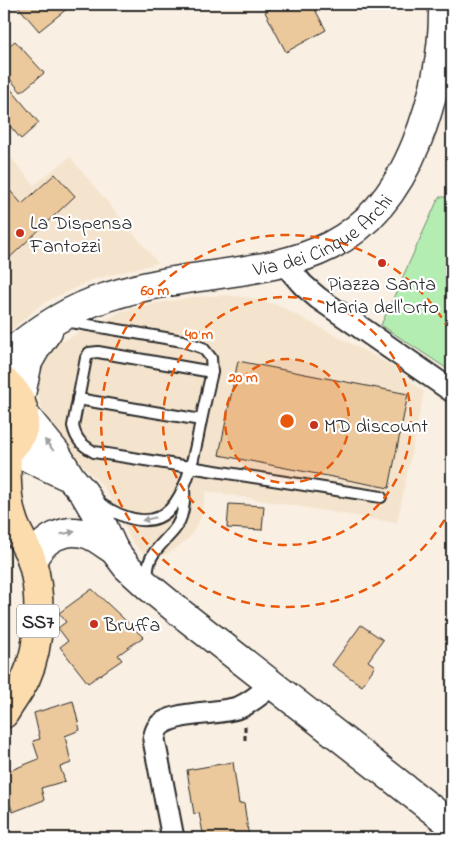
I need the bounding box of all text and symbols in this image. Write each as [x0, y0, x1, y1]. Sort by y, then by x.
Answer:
street label: Via dei Cinque Archi [250, 189, 401, 286]
place label: La Dispensa Fantozzi [29, 210, 132, 262]
marker: La Dispensa Fantozzi [14, 227, 26, 239]
marker: Piazza Santa Maria dell'Orto [376, 257, 388, 269]
place label: Piazza Santa Maria dell'Orto [325, 271, 439, 323]
text: 60 m [140, 280, 170, 302]
text: 40 m [184, 324, 213, 346]
text: 20 m [227, 367, 258, 389]
centre of rings [278, 412, 296, 430]
place label: MD discount [324, 413, 428, 442]
marker: MD discount [308, 419, 320, 431]
one-way arrow [44, 439, 55, 452]
one-way arrow [142, 515, 157, 523]
one-way arrow [60, 528, 76, 536]
road number: SS7 [17, 604, 59, 638]
place label: Bruffa [103, 612, 160, 641]
marker: Bruffa [88, 618, 100, 630]

